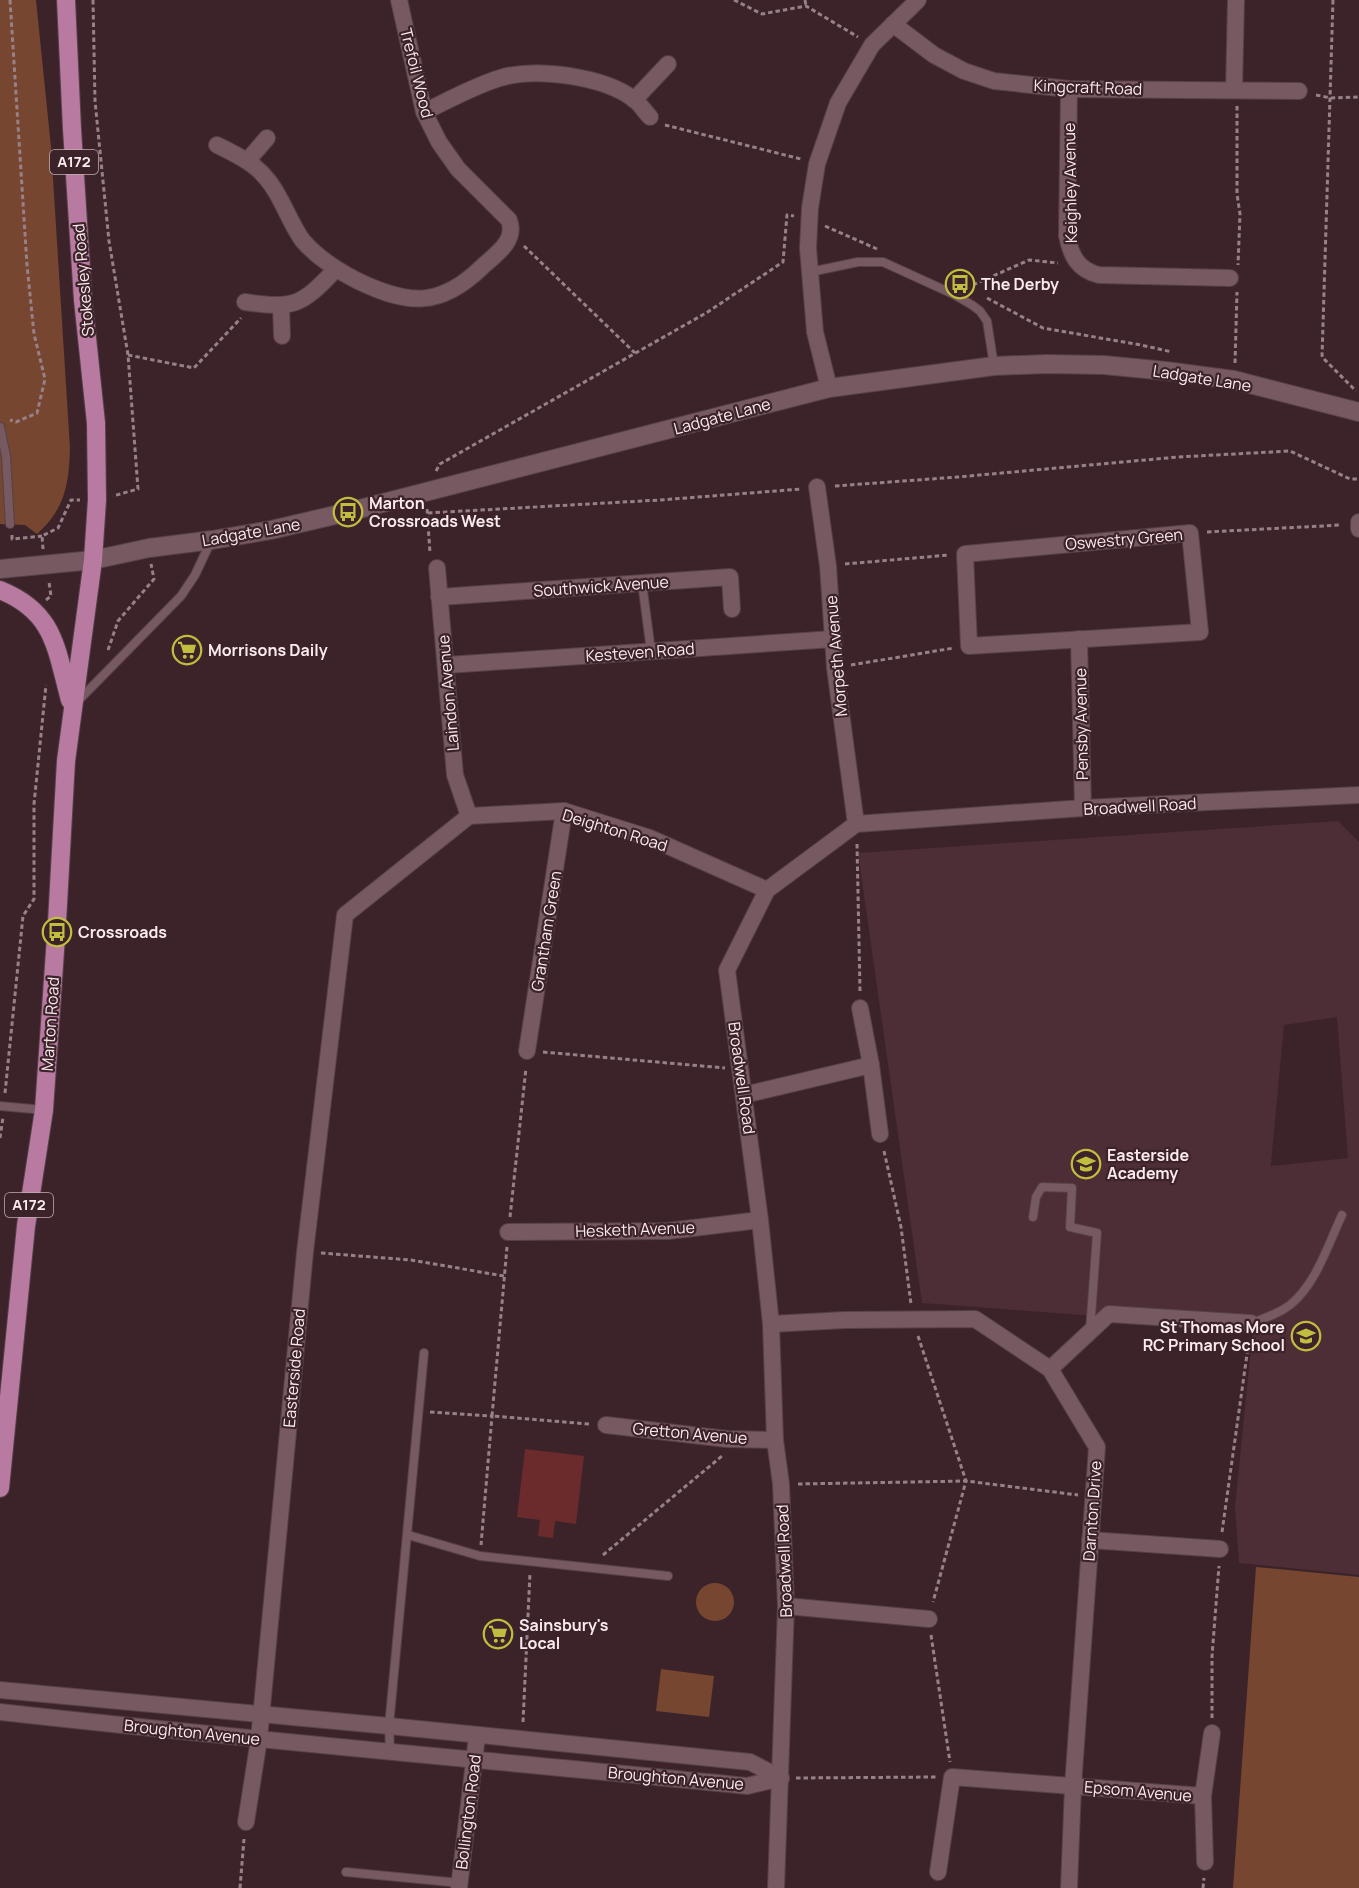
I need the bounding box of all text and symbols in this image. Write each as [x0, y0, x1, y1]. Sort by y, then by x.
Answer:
street label: Trefoil Wood [395, 26, 439, 120]
street label: Kingcraft Road [1033, 74, 1143, 100]
street label: Keighley Avenue [1058, 123, 1082, 243]
road number: A172 [50, 150, 98, 174]
street label: Stokesley Road [67, 223, 99, 337]
bus stop icon: The Derby [944, 268, 976, 300]
place label: The Derby [981, 273, 1059, 295]
street label: Ladgate Lane [1151, 359, 1253, 397]
street label: Ladgate Lane [671, 393, 773, 439]
place label: Marton Crossroads West [369, 492, 501, 532]
bus stop icon: Marton Crossroads West [332, 496, 364, 528]
street label: Ladgate Lane [200, 513, 302, 551]
street label: Oswestry Green [1064, 523, 1184, 555]
street label: Southwick Avenue [533, 570, 669, 602]
street label: Morpeth Avenue [820, 595, 852, 717]
supermarket icon: Morrisons Daily [171, 634, 203, 666]
street label: Laindon Avenue [432, 634, 464, 752]
street label: Kesteven Road [585, 637, 695, 667]
place label: Morrisons Daily [208, 639, 328, 661]
street label: Pensby Avenue [1069, 668, 1093, 780]
street label: Broadwell Road [1083, 792, 1197, 820]
street label: Deighton Road [560, 804, 670, 856]
street label: Grantham Green [526, 869, 566, 993]
bus stop icon: Crossroads [41, 916, 73, 948]
place label: Crossroads [78, 921, 167, 943]
street label: Marton Road [36, 976, 64, 1072]
street label: Broadwell Road [723, 1020, 761, 1136]
place label: Easterside Academy [1107, 1144, 1189, 1184]
school or university icon: Easterside Academy [1070, 1148, 1102, 1180]
road number: A172 [5, 1193, 53, 1217]
street label: Hesketh Avenue [575, 1216, 695, 1242]
street label: Easterside Road [278, 1308, 310, 1428]
place label: St Thomas More RC Primary School [1143, 1316, 1285, 1356]
school or university icon: St Thomas More RC Primary School [1290, 1320, 1322, 1352]
street label: Gretton Avenue [632, 1417, 748, 1449]
street label: Darnton Drive [1078, 1460, 1106, 1562]
street label: Broadwell Road [771, 1504, 797, 1618]
place label: Sainsbury's Local [519, 1614, 609, 1654]
supermarket icon: Sainsbury's Local [482, 1618, 514, 1650]
street label: Broughton Avenue [123, 1714, 261, 1750]
street label: Bollington Road [450, 1753, 486, 1871]
street label: Broughton Avenue [607, 1761, 745, 1795]
street label: Epsom Avenue [1083, 1775, 1193, 1807]

